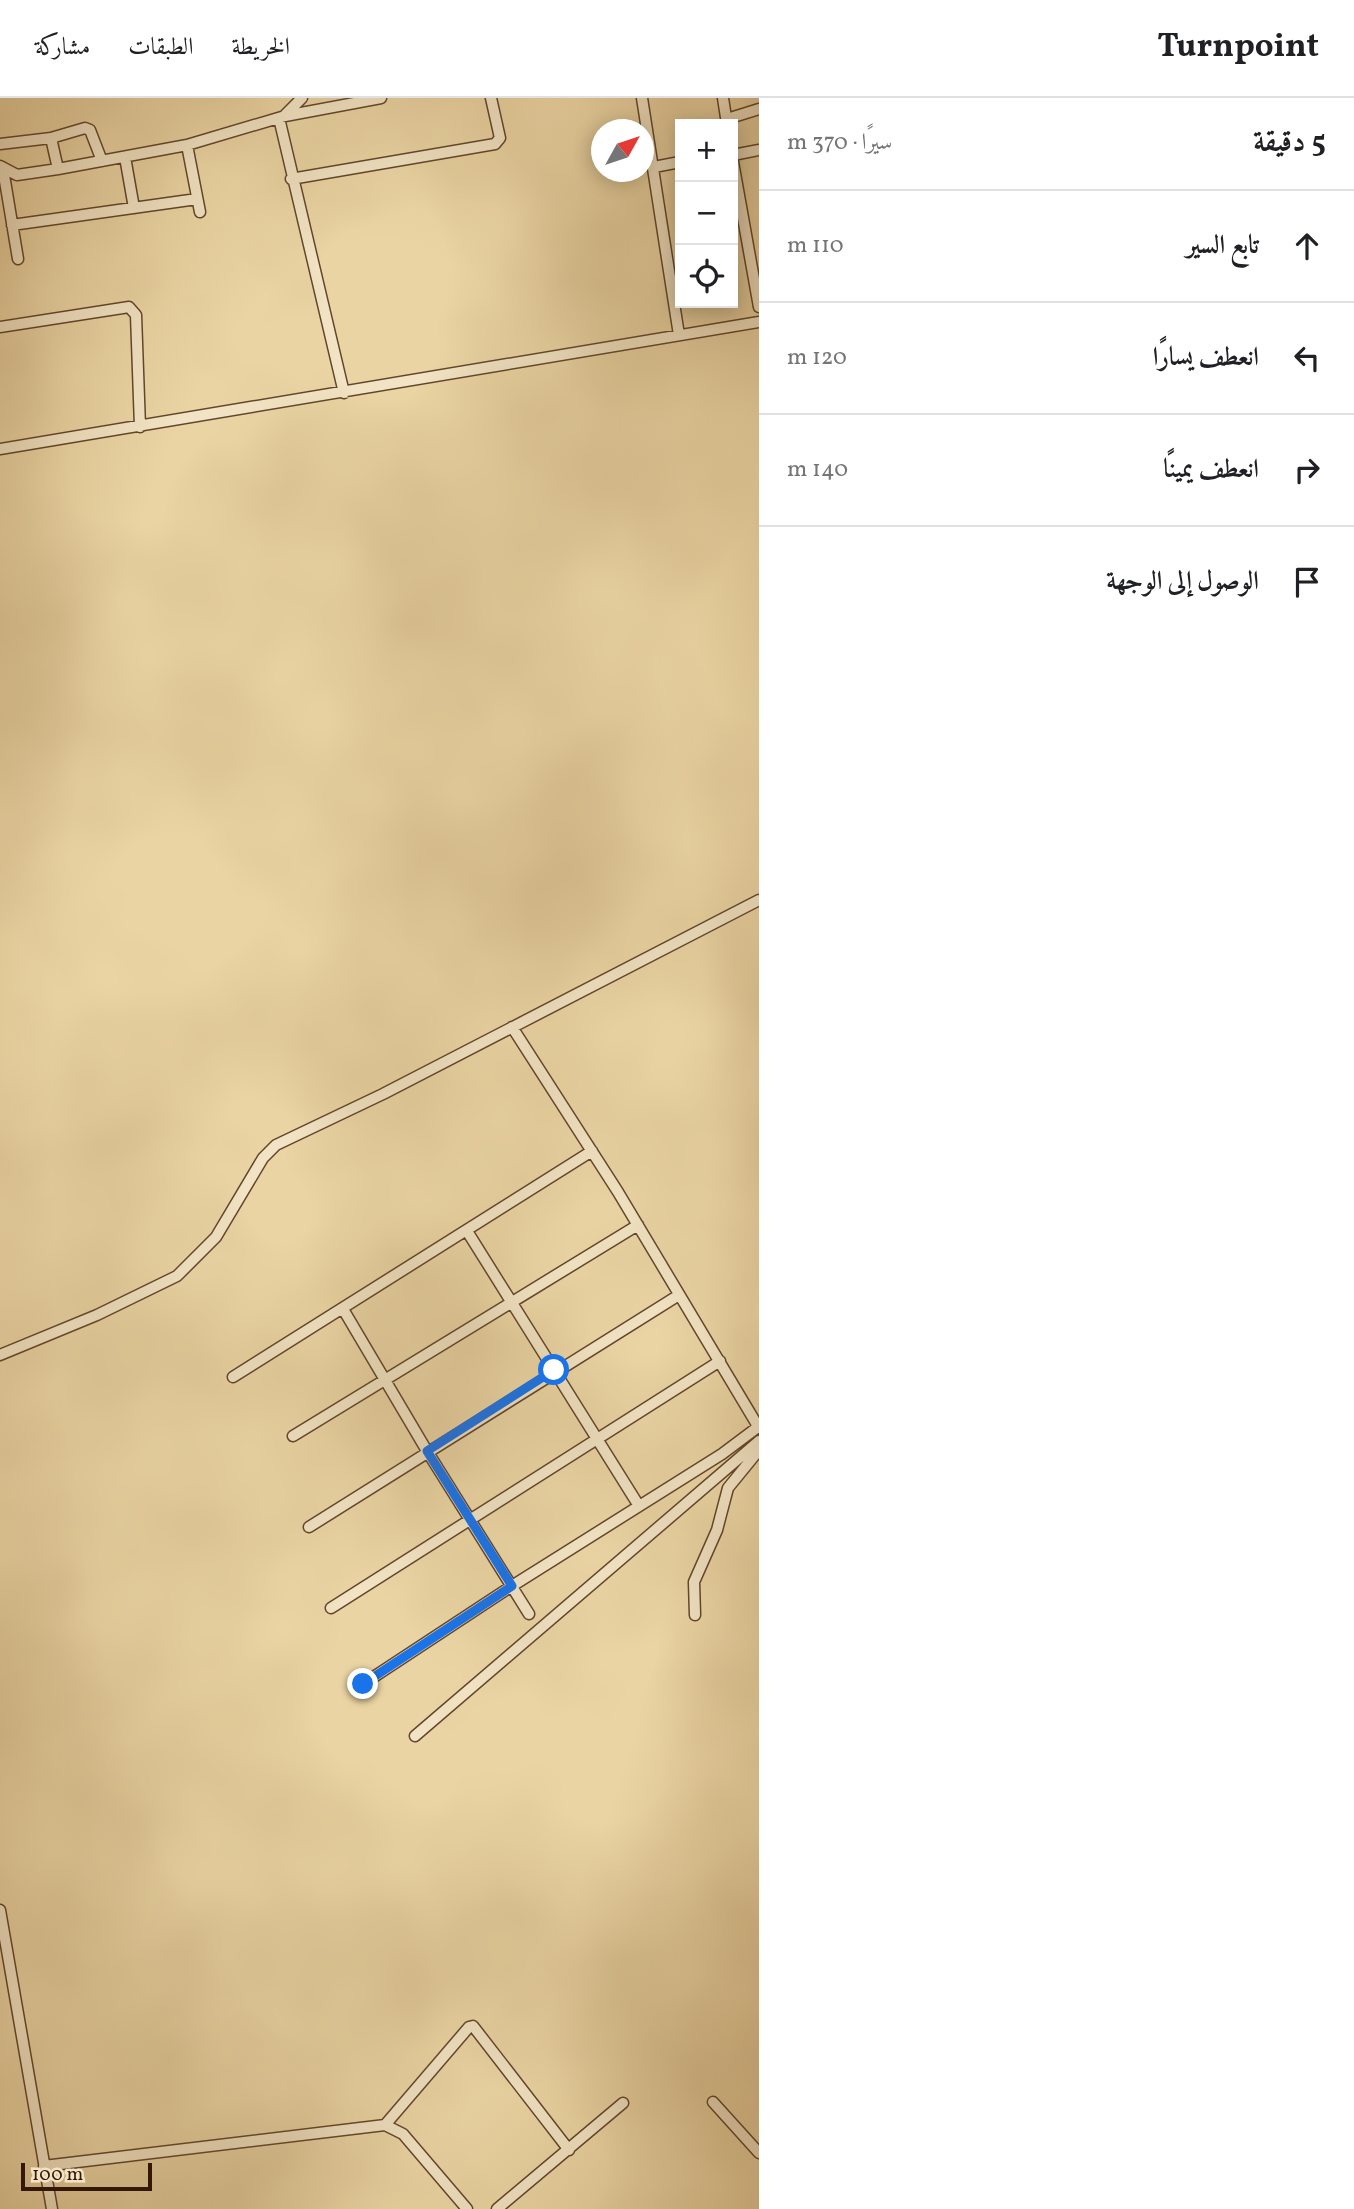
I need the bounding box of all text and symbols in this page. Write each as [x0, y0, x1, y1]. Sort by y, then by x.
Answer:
text: Turnpoint [1157, 25, 1319, 71]
text: مشاركة [35, 31, 90, 65]
text: الطبقات [128, 31, 194, 65]
text: الخريطة [232, 31, 290, 65]
north arrow [591, 119, 654, 182]
map controls [675, 119, 738, 308]
button: + [675, 119, 738, 182]
text: 5 دقيقة [1253, 122, 1326, 164]
text: سيرًا · 370 m [787, 127, 892, 159]
button: − [675, 182, 738, 245]
icon: ahead [1288, 227, 1326, 265]
text: تابع السير [1186, 228, 1259, 264]
text: 110 m [787, 230, 844, 262]
button: locate [675, 245, 738, 308]
icon: left [1288, 339, 1326, 377]
text: انعطف يسارًا [1153, 340, 1259, 376]
text: 120 m [787, 342, 847, 374]
icon: right [1288, 451, 1326, 489]
text: انعطف يمينًا [1163, 452, 1259, 488]
text: 140 m [787, 454, 848, 486]
icon: arrive [1288, 563, 1326, 601]
text: الوصول إلى الوجهة [1106, 564, 1259, 600]
route start [538, 1354, 569, 1385]
route end [347, 1668, 378, 1699]
scale bar [21, 2160, 152, 2192]
text: 100 m [32, 2162, 83, 2188]

